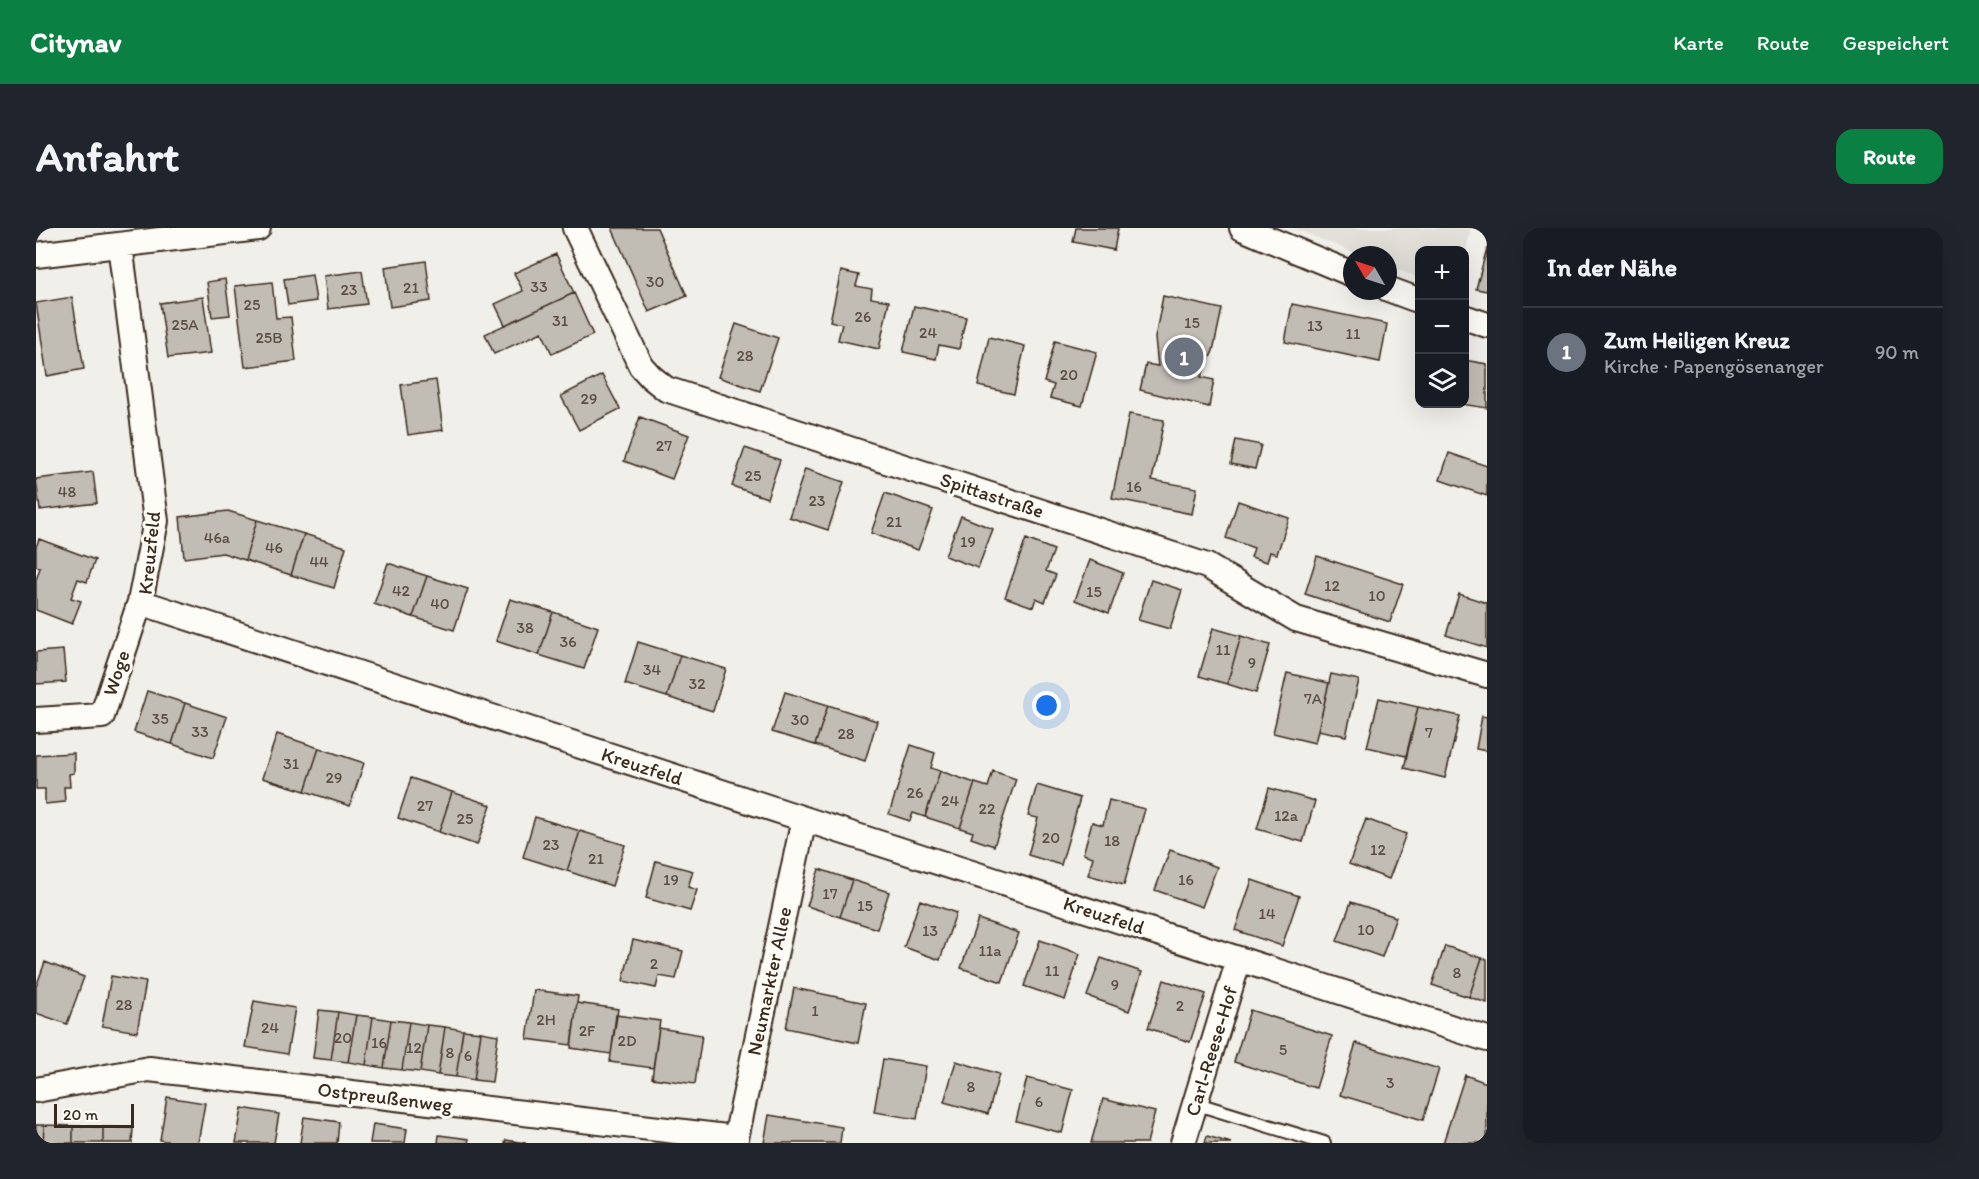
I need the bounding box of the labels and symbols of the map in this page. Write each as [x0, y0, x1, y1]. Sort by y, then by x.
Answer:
north arrow [1343, 246, 1397, 300]
house number: 30 [646, 272, 664, 291]
house number: 33 [530, 277, 548, 296]
house number: 21 [403, 278, 419, 297]
house number: 23 [340, 280, 358, 299]
house number: 25 [244, 295, 260, 314]
house number: 26 [855, 307, 871, 326]
house number: 31 [552, 311, 569, 330]
house number: 15 [1184, 313, 1200, 332]
house number: 25A [171, 315, 199, 334]
house number: 13 [1307, 316, 1323, 335]
house number: 24 [919, 323, 937, 342]
house number: 11 [1346, 324, 1361, 343]
house number: 25B [255, 328, 283, 347]
pin: 1 [1164, 334, 1204, 380]
house number: 28 [736, 346, 754, 365]
house number: 20 [1060, 365, 1078, 384]
house number: 29 [581, 389, 597, 408]
house number: 27 [656, 436, 672, 455]
house number: 25 [745, 466, 761, 485]
street label: Spittastraße [937, 467, 1047, 523]
house number: 16 [1126, 477, 1142, 496]
house number: 48 [58, 482, 76, 501]
house number: 23 [808, 491, 826, 510]
street label: Kreuzfeld [133, 510, 165, 596]
house number: 21 [886, 512, 902, 531]
house number: 46a [204, 528, 231, 547]
house number: 19 [960, 532, 976, 551]
house number: 46 [265, 538, 283, 557]
house number: 44 [309, 552, 329, 571]
house number: 12 [1324, 576, 1341, 595]
house number: 42 [392, 581, 411, 600]
house number: 15 [1086, 582, 1102, 601]
house number: 10 [1368, 586, 1386, 605]
house number: 40 [430, 594, 450, 613]
house number: 38 [516, 618, 534, 637]
house number: 36 [559, 632, 577, 651]
house number: 11 [1216, 640, 1231, 659]
street label: Woge [97, 647, 135, 699]
house number: 9 [1248, 653, 1256, 672]
house number: 34 [643, 660, 662, 679]
house number: 32 [688, 674, 706, 693]
house number: 7A [1304, 689, 1322, 708]
your location [1032, 691, 1061, 720]
house number: 35 [151, 709, 169, 728]
house number: 30 [791, 710, 809, 729]
house number: 33 [191, 722, 209, 741]
house number: 7 [1425, 723, 1433, 742]
house number: 28 [837, 724, 855, 743]
street label: Kreuzfeld [599, 742, 686, 790]
house number: 31 [283, 754, 300, 773]
house number: 29 [326, 768, 342, 787]
house number: 26 [907, 783, 923, 802]
house number: 24 [941, 791, 959, 810]
house number: 27 [417, 796, 433, 815]
house number: 22 [979, 799, 996, 818]
house number: 12a [1274, 806, 1299, 825]
house number: 25 [457, 809, 473, 828]
house number: 20 [1042, 828, 1060, 847]
house number: 18 [1104, 831, 1120, 850]
house number: 23 [542, 835, 560, 854]
house number: 12 [1370, 840, 1387, 859]
house number: 21 [588, 849, 604, 868]
house number: 19 [663, 870, 679, 889]
house number: 16 [1178, 870, 1194, 889]
house number: 17 [822, 884, 838, 903]
street label: Kreuzfeld [1061, 891, 1148, 939]
house number: 15 [857, 896, 873, 915]
street label: Neumarkter Allee [742, 904, 796, 1058]
house number: 14 [1258, 904, 1276, 923]
house number: 10 [1357, 920, 1375, 939]
house number: 13 [922, 921, 938, 940]
house number: 11a [978, 941, 1002, 960]
house number: 2 [650, 954, 659, 973]
house number: 11 [1045, 961, 1060, 980]
house number: 8 [1453, 963, 1462, 982]
house number: 9 [1111, 975, 1119, 994]
street label: Carl-Reese-Hof [1180, 983, 1242, 1119]
house number: 28 [115, 995, 133, 1014]
house number: 2 [1176, 996, 1185, 1015]
house number: 1 [811, 1001, 819, 1020]
house number: 2H [536, 1010, 556, 1029]
house number: 24 [261, 1018, 279, 1037]
house number: 2F [579, 1021, 596, 1040]
house number: 20 [334, 1028, 352, 1047]
house number: 2D [617, 1031, 637, 1050]
house number: 16 [371, 1033, 387, 1052]
house number: 12 [406, 1038, 423, 1057]
house number: 5 [1279, 1040, 1287, 1059]
house number: 8 [446, 1043, 455, 1062]
house number: 6 [464, 1046, 472, 1065]
house number: 3 [1386, 1073, 1395, 1092]
street label: Ostpreußenweg [316, 1077, 455, 1117]
house number: 8 [967, 1077, 976, 1096]
house number: 6 [1035, 1092, 1043, 1111]
scale bar [54, 1101, 134, 1128]

